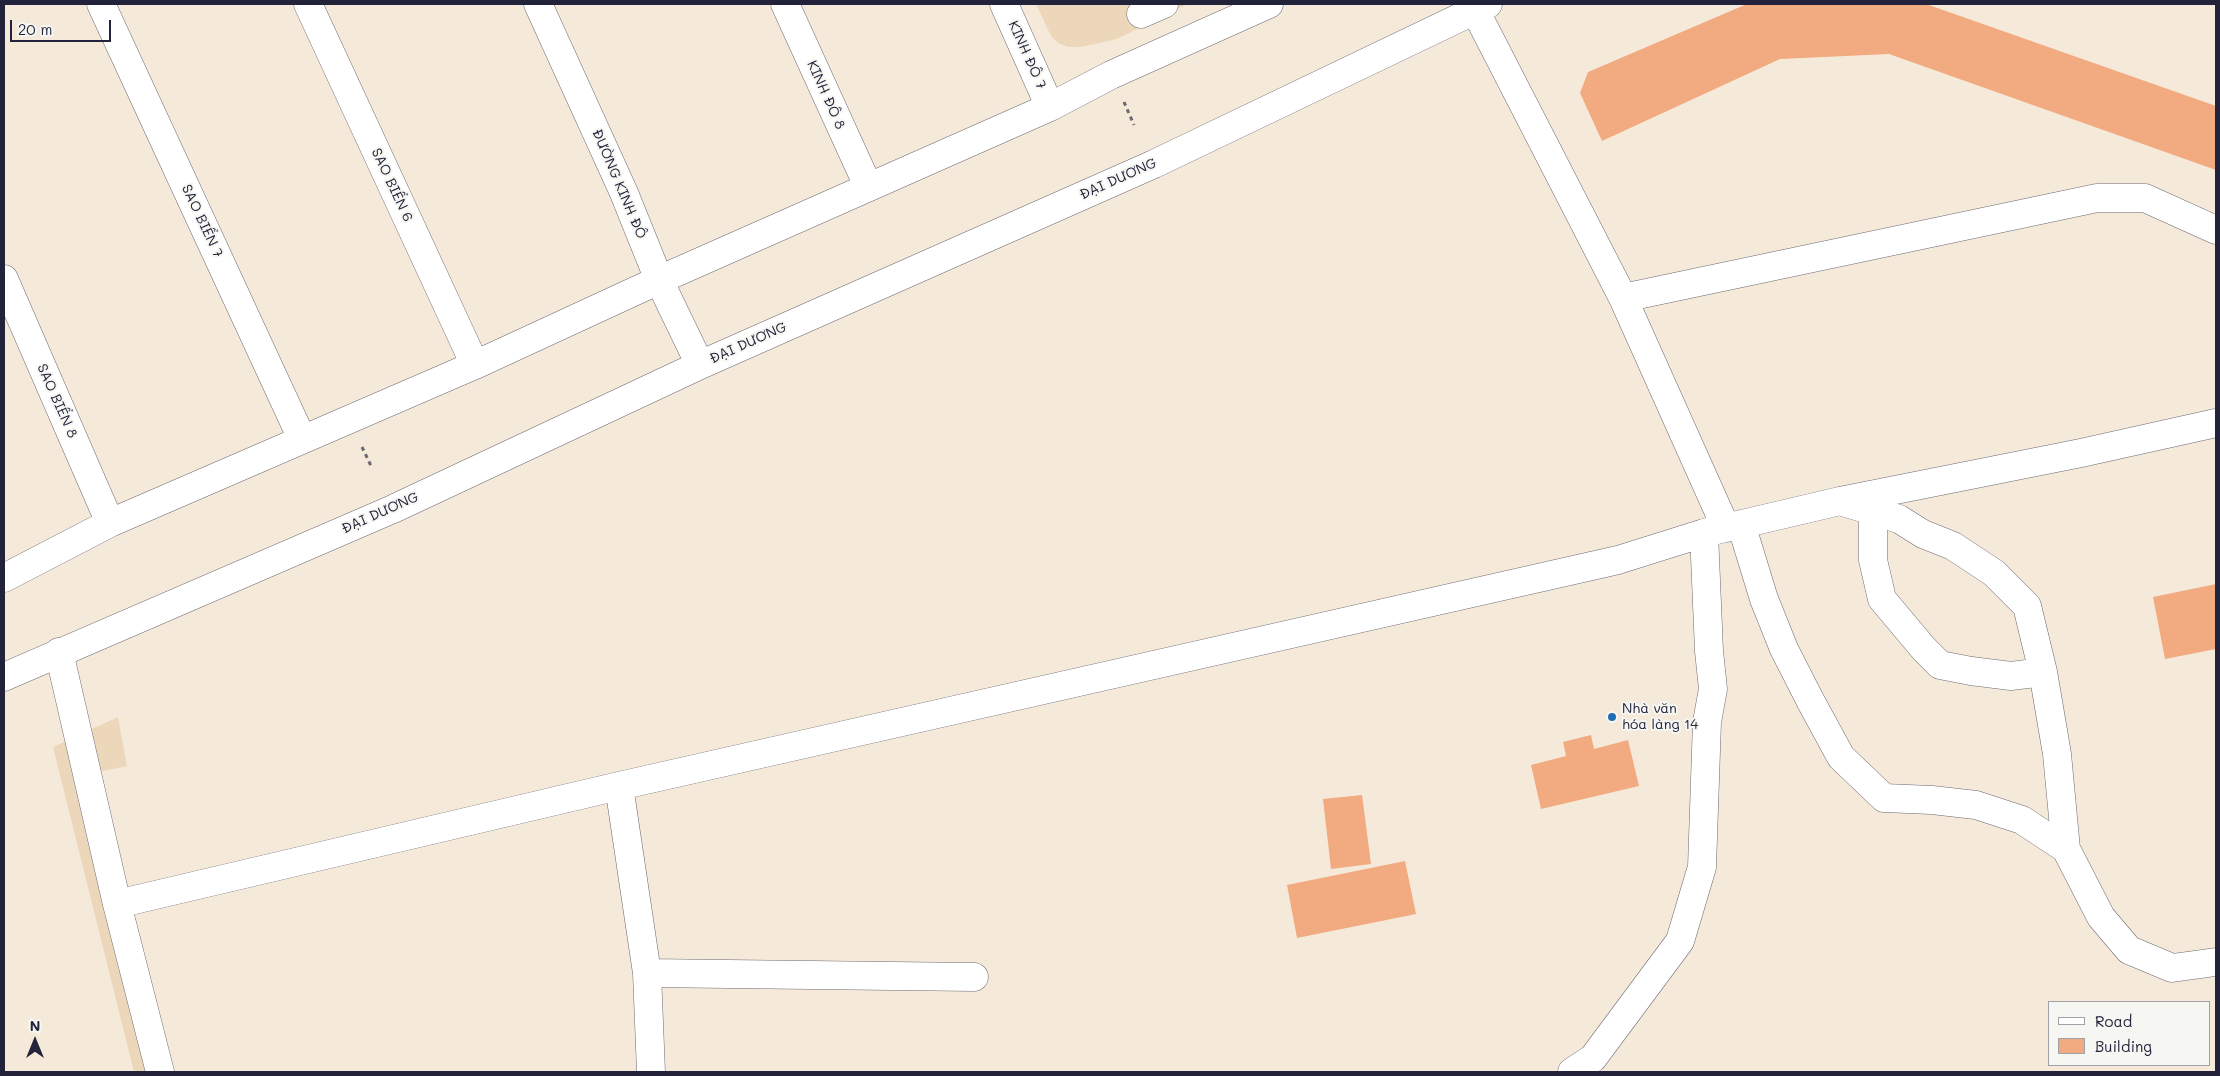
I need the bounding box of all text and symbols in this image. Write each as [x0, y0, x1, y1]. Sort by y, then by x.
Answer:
scale bar [12, 10, 114, 42]
street label: KINH ĐÔ 7 [1005, 18, 1049, 92]
text: 20 m [18, 19, 52, 39]
street label: KINH ĐÔ 8 [803, 58, 849, 132]
street label: ĐƯỜNG KINH ĐÔ [588, 127, 650, 241]
street label: SAO BIỂN 6 [368, 146, 416, 224]
street label: ĐẠI DƯƠNG [1077, 155, 1159, 203]
street label: SAO BIỂN 7 [178, 182, 226, 260]
street label: ĐẠI DƯƠNG [707, 319, 789, 367]
street label: SAO BIỂN 8 [33, 361, 81, 441]
street label: ĐẠI DƯƠNG [339, 489, 421, 537]
place label: Nhà văn hóa làng 14 [1622, 701, 1698, 734]
marker: Nhà văn hóa làng 14 [1606, 711, 1618, 723]
legend [2048, 1001, 2210, 1066]
text: Road [2095, 1011, 2132, 1031]
north arrow [10, 1016, 60, 1066]
text: N [30, 1016, 40, 1035]
text: Building [2095, 1036, 2152, 1056]

